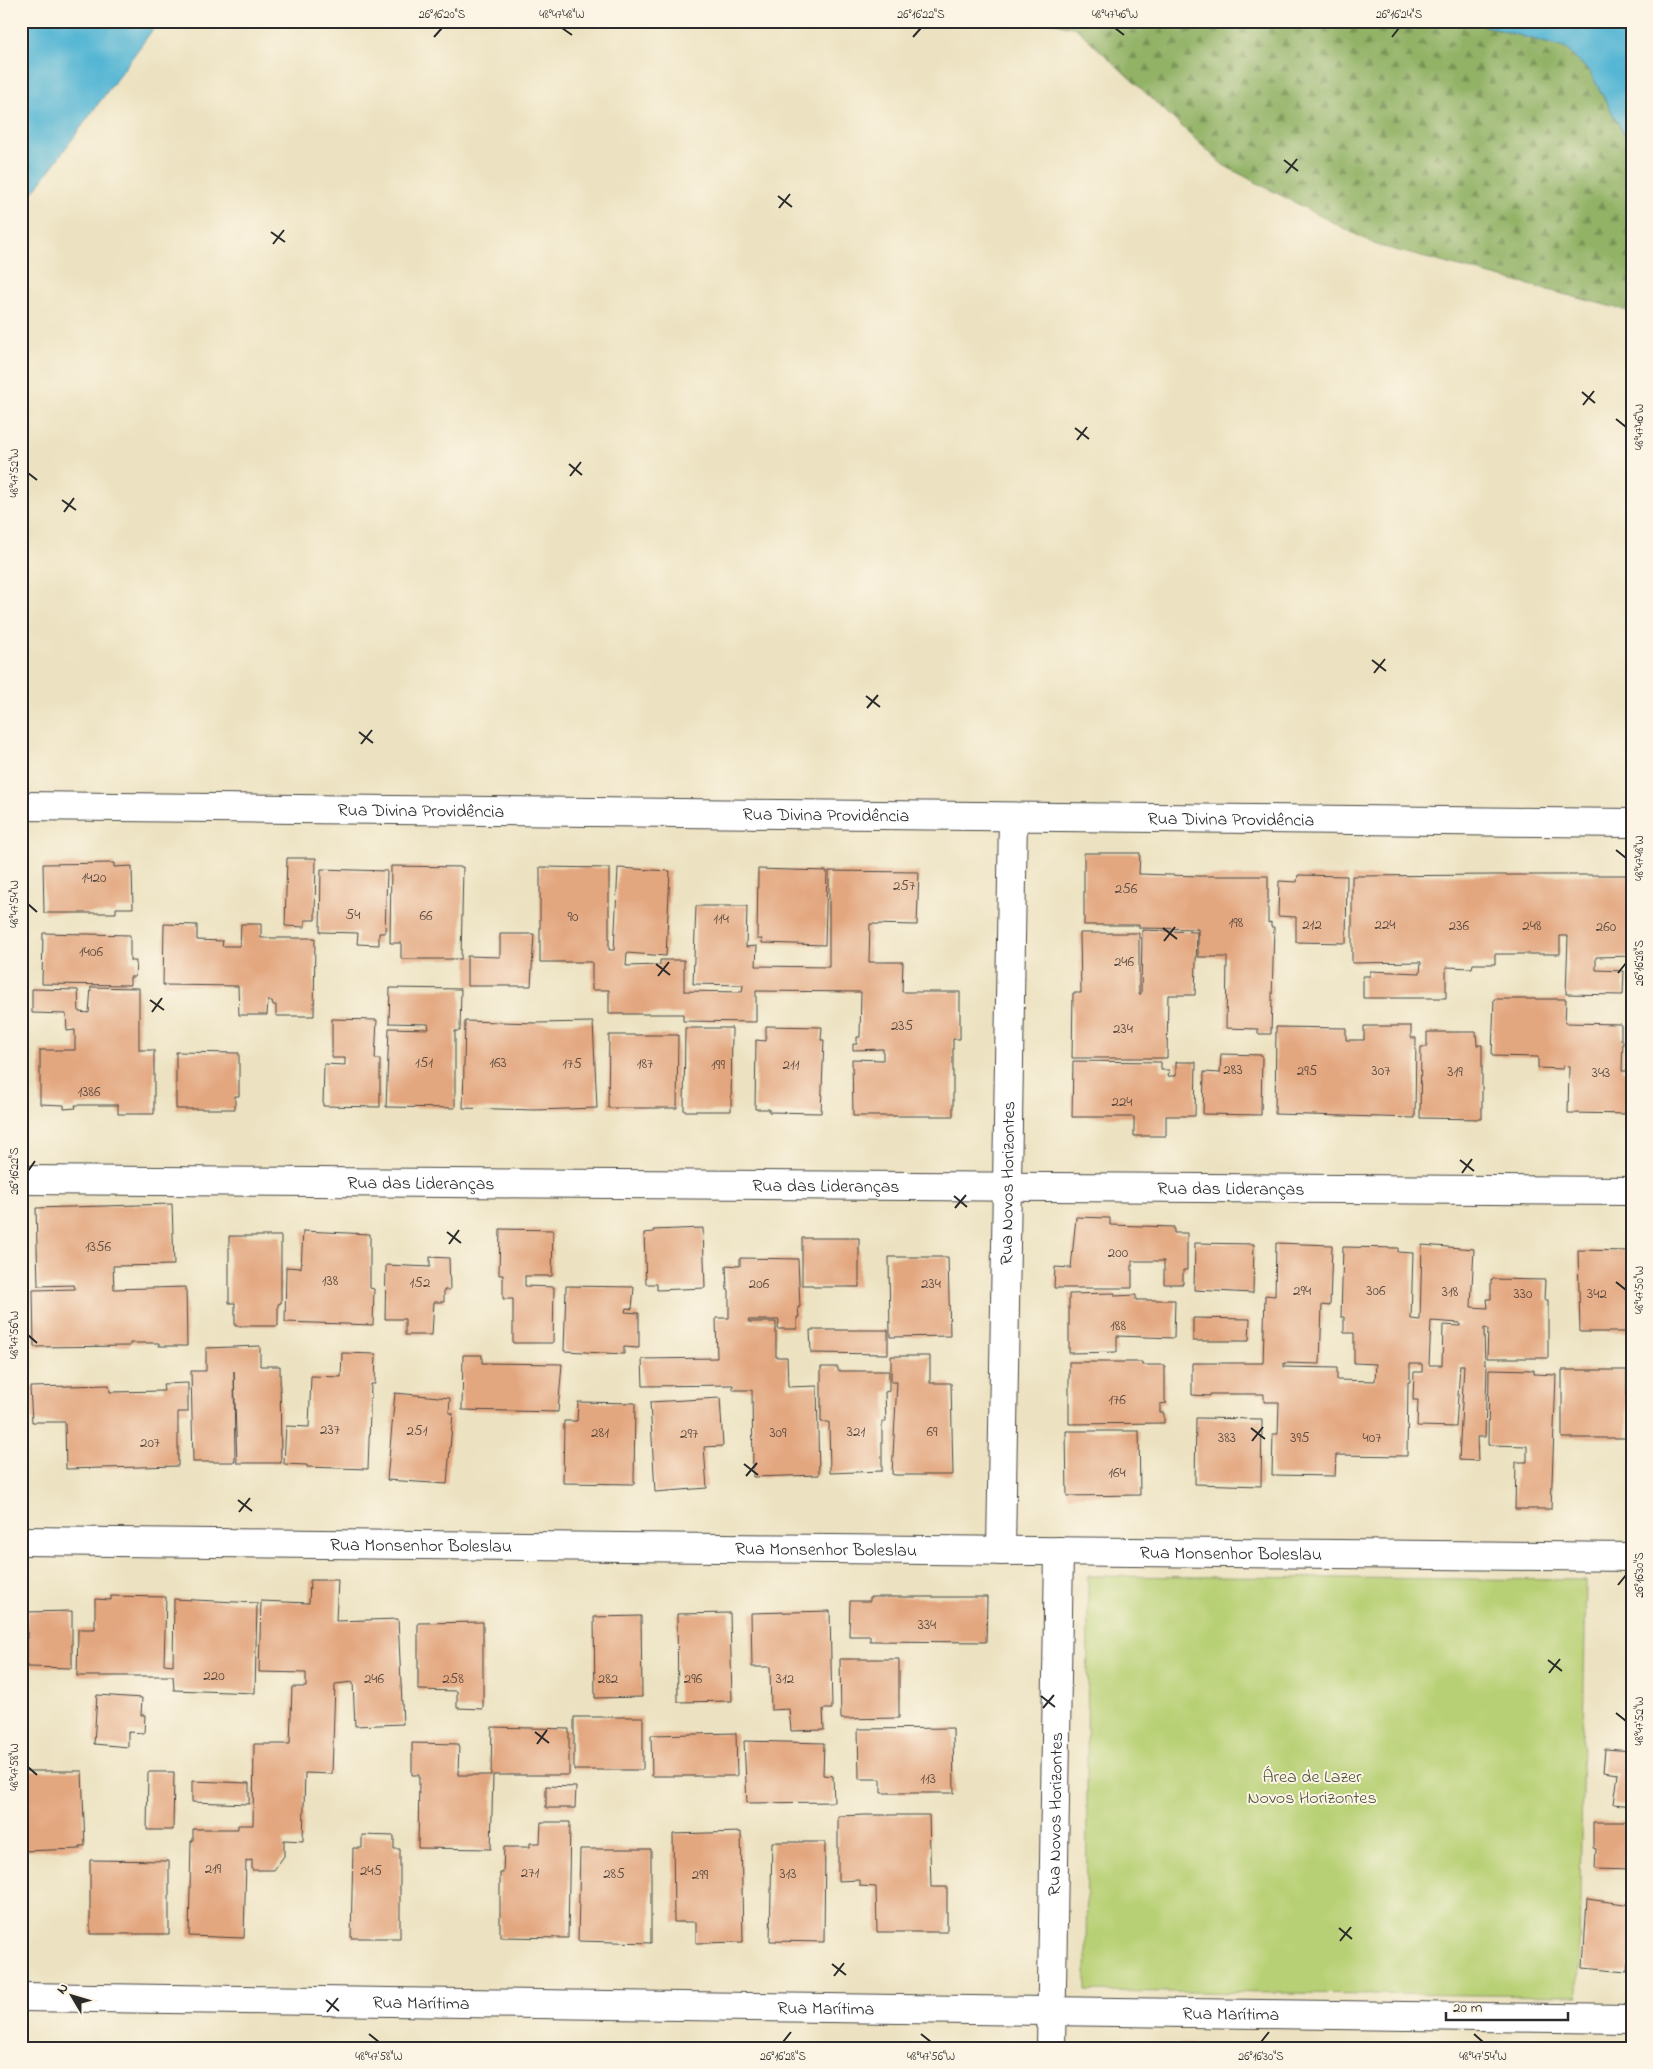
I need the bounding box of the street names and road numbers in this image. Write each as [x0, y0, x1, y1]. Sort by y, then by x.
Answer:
street label: Rua Divina Providência [337, 798, 504, 826]
street label: Rua Divina Providência [742, 803, 909, 830]
street label: Rua Divina Providência [1147, 807, 1314, 835]
street label: Rua Novos Horizontes [995, 1101, 1023, 1265]
street label: Rua das Lideranças [347, 1171, 495, 1198]
street label: Rua das Lideranças [752, 1174, 900, 1201]
street label: Rua das Lideranças [1157, 1177, 1305, 1204]
street label: Rua Monsenhor Boleslau [330, 1533, 512, 1561]
street label: Rua Monsenhor Boleslau [735, 1537, 917, 1565]
street label: Rua Monsenhor Boleslau [1140, 1541, 1322, 1569]
street label: Rua Novos Horizontes [1042, 1732, 1071, 1896]
street label: Rua Marítima [372, 1991, 470, 2018]
street label: Rua Marítima [777, 1996, 875, 2024]
street label: Rua Marítima [1182, 2002, 1280, 2029]

